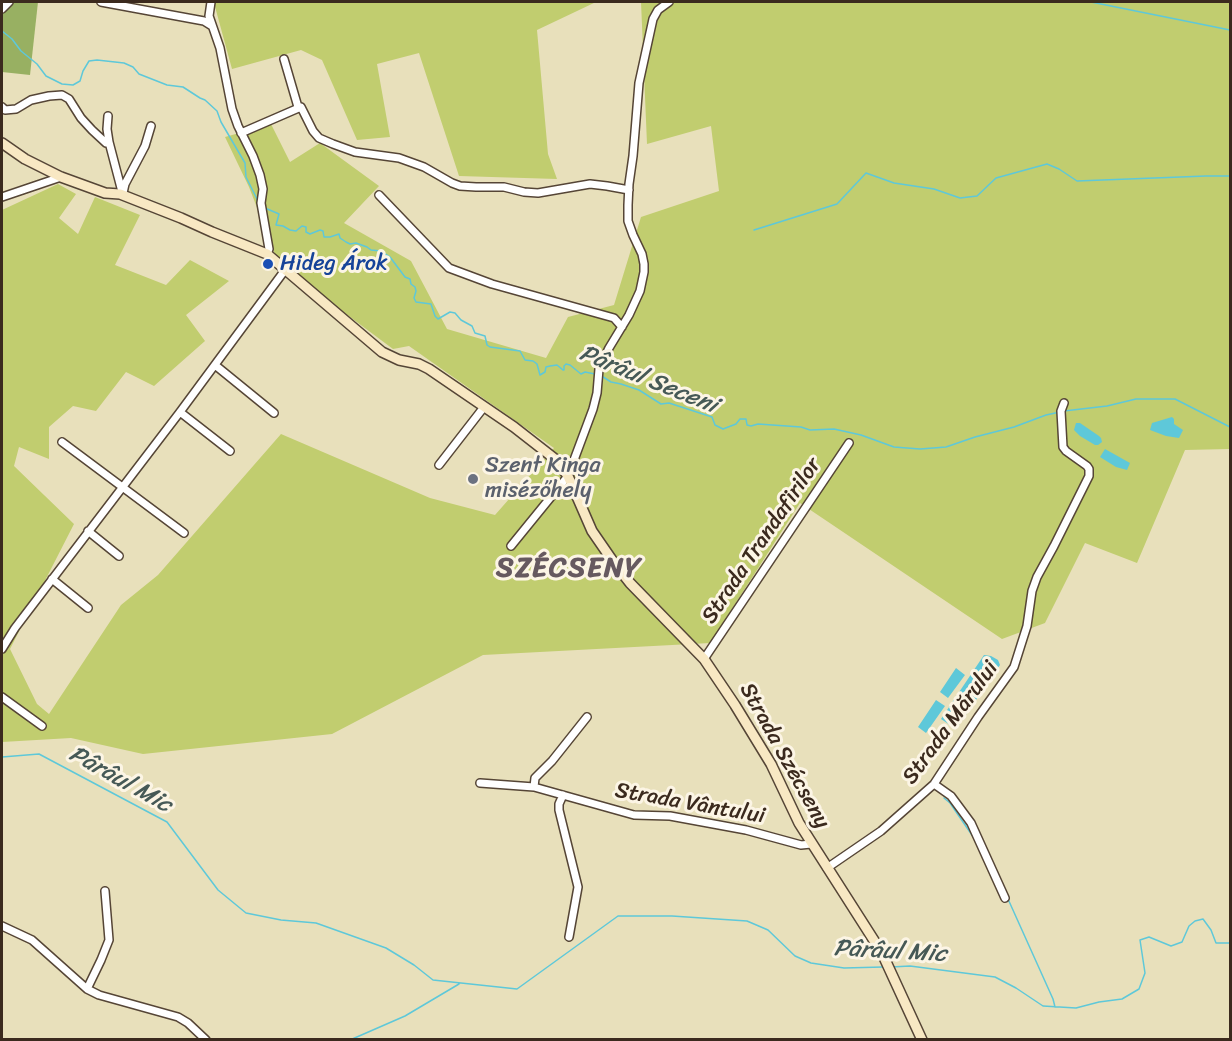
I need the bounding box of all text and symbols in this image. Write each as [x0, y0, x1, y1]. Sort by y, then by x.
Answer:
place label: Hideg Árok [280, 251, 388, 277]
marker: Hideg Árok [261, 257, 275, 271]
water label: Pârâul Seceni [575, 339, 721, 421]
place label: Szent Kinga misézőhely [485, 453, 600, 505]
street label: Strada Trandafirilor [697, 453, 827, 629]
marker: Szent Kinga misézőhely [466, 472, 480, 486]
district label: SZÉCSENY [496, 552, 642, 586]
street label: Strada Mărului [897, 656, 1005, 790]
street label: Strada Szécseny [733, 679, 835, 833]
water label: Pârâul Mic [64, 740, 176, 820]
street label: Strada Vântului [613, 778, 767, 830]
water label: Pârâul Mic [833, 935, 947, 969]

